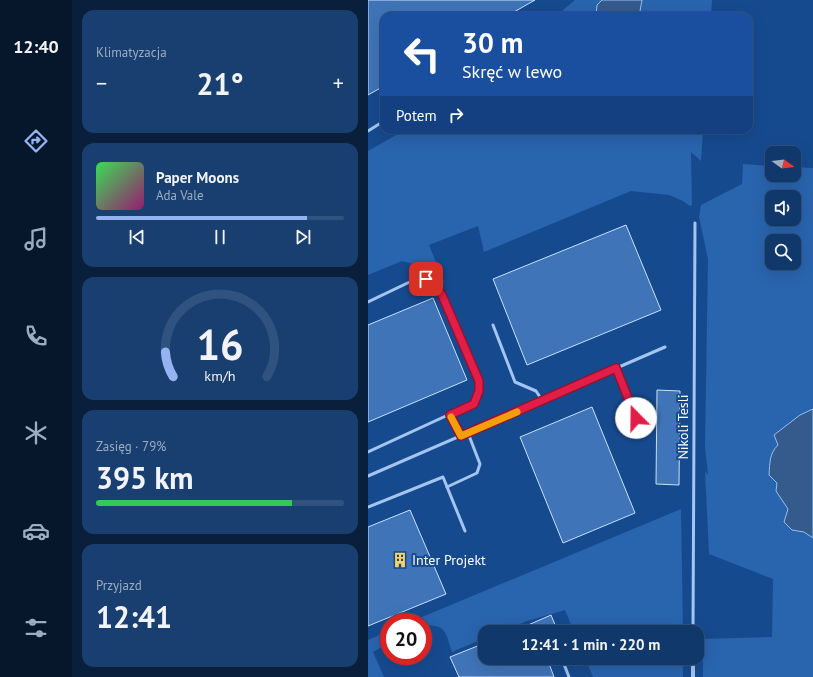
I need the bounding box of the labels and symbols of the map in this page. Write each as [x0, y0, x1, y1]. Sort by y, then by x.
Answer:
north arrow [765, 146, 801, 182]
pin [409, 262, 443, 296]
street label: Nikoli Tesli [674, 394, 692, 460]
position arrow [615, 397, 657, 439]
building icon: Inter Projekt [391, 551, 409, 569]
place label: Inter Projekt [412, 551, 486, 569]
speed limit sign: 20 [380, 613, 432, 665]

